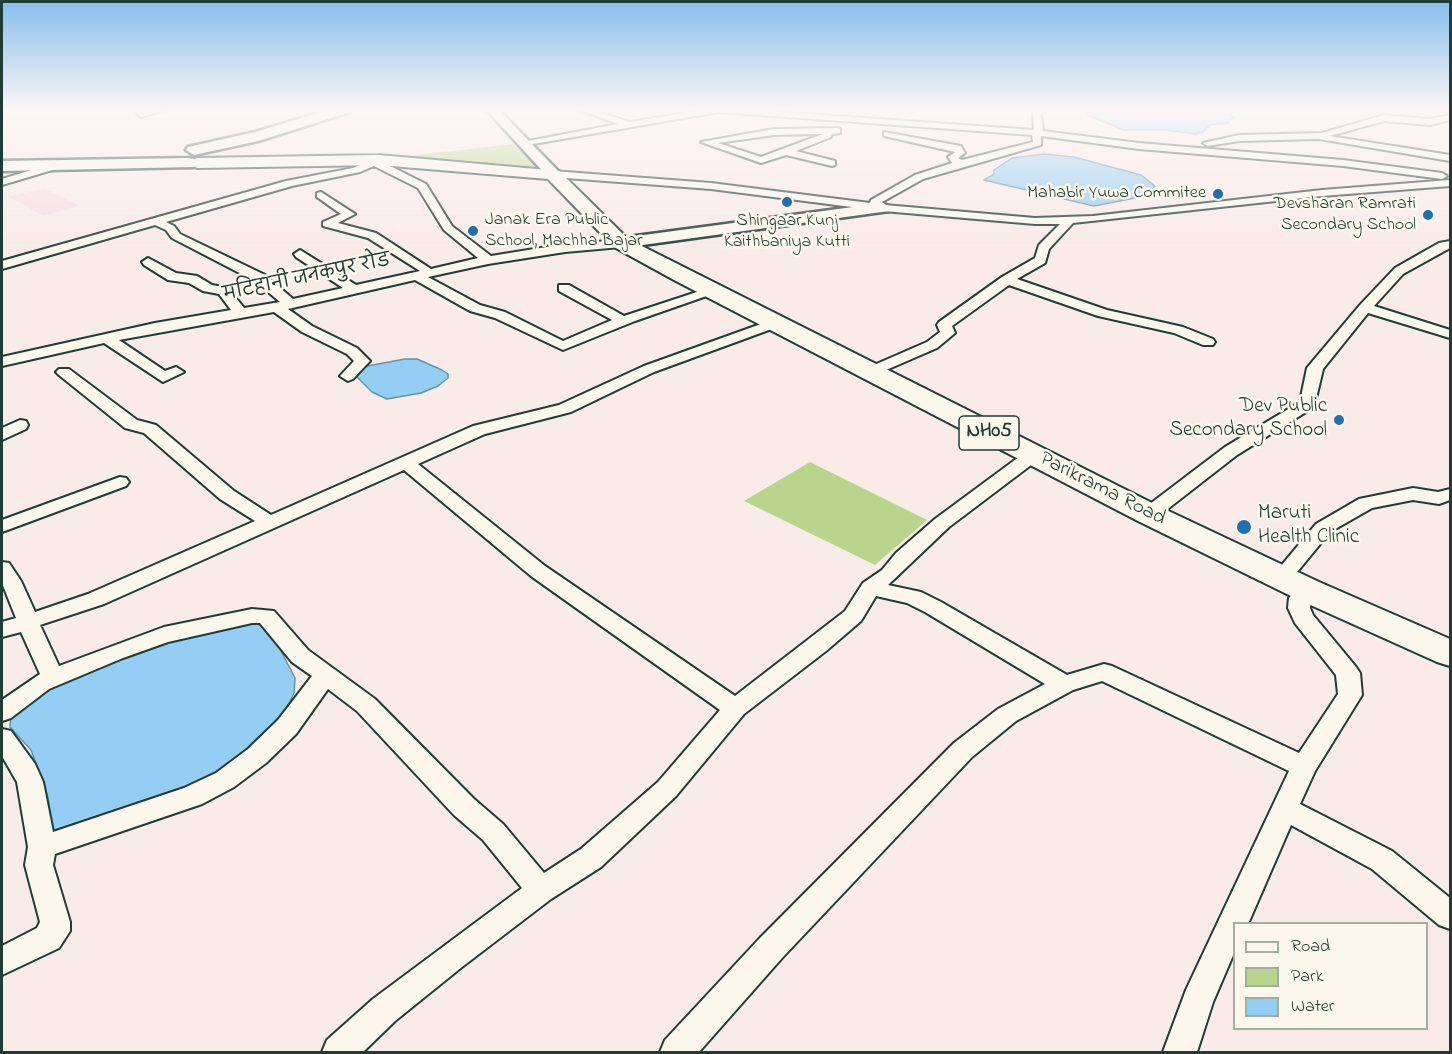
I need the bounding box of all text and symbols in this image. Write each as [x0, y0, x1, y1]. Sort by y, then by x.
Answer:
place label: Mahabir Yuwa Commitee [1027, 183, 1206, 205]
marker: Mahabir Yuwa Commitee [1211, 187, 1225, 201]
place label: Devsharan Ramrati Secondary School [1273, 194, 1416, 236]
marker: Shingaar Kunj Kaithbaniya Kutti [780, 195, 794, 209]
marker: Devsharan Ramrati Secondary School [1421, 208, 1435, 222]
place label: Janak Era Public School, Machha Bajar [485, 210, 643, 252]
place label: Shingaar Kunj Kaithbaniya Kutti [724, 211, 850, 254]
marker: Janak Era Public School, Machha Bajar [466, 224, 480, 238]
street label: मटिहानी जनकपुर रोड [222, 251, 392, 307]
place label: Dev Public Secondary School [1169, 395, 1327, 445]
marker: Dev Public Secondary School [1332, 413, 1346, 427]
road number: NH05 [959, 416, 1019, 450]
street label: Parikrama Road [1035, 447, 1169, 533]
place label: Maruti Health Clinic [1258, 502, 1359, 552]
marker: Maruti Health Clinic [1235, 518, 1253, 536]
legend [1233, 922, 1428, 1030]
text: Road [1291, 934, 1330, 960]
text: Park [1291, 964, 1324, 990]
text: Water [1291, 994, 1334, 1020]

